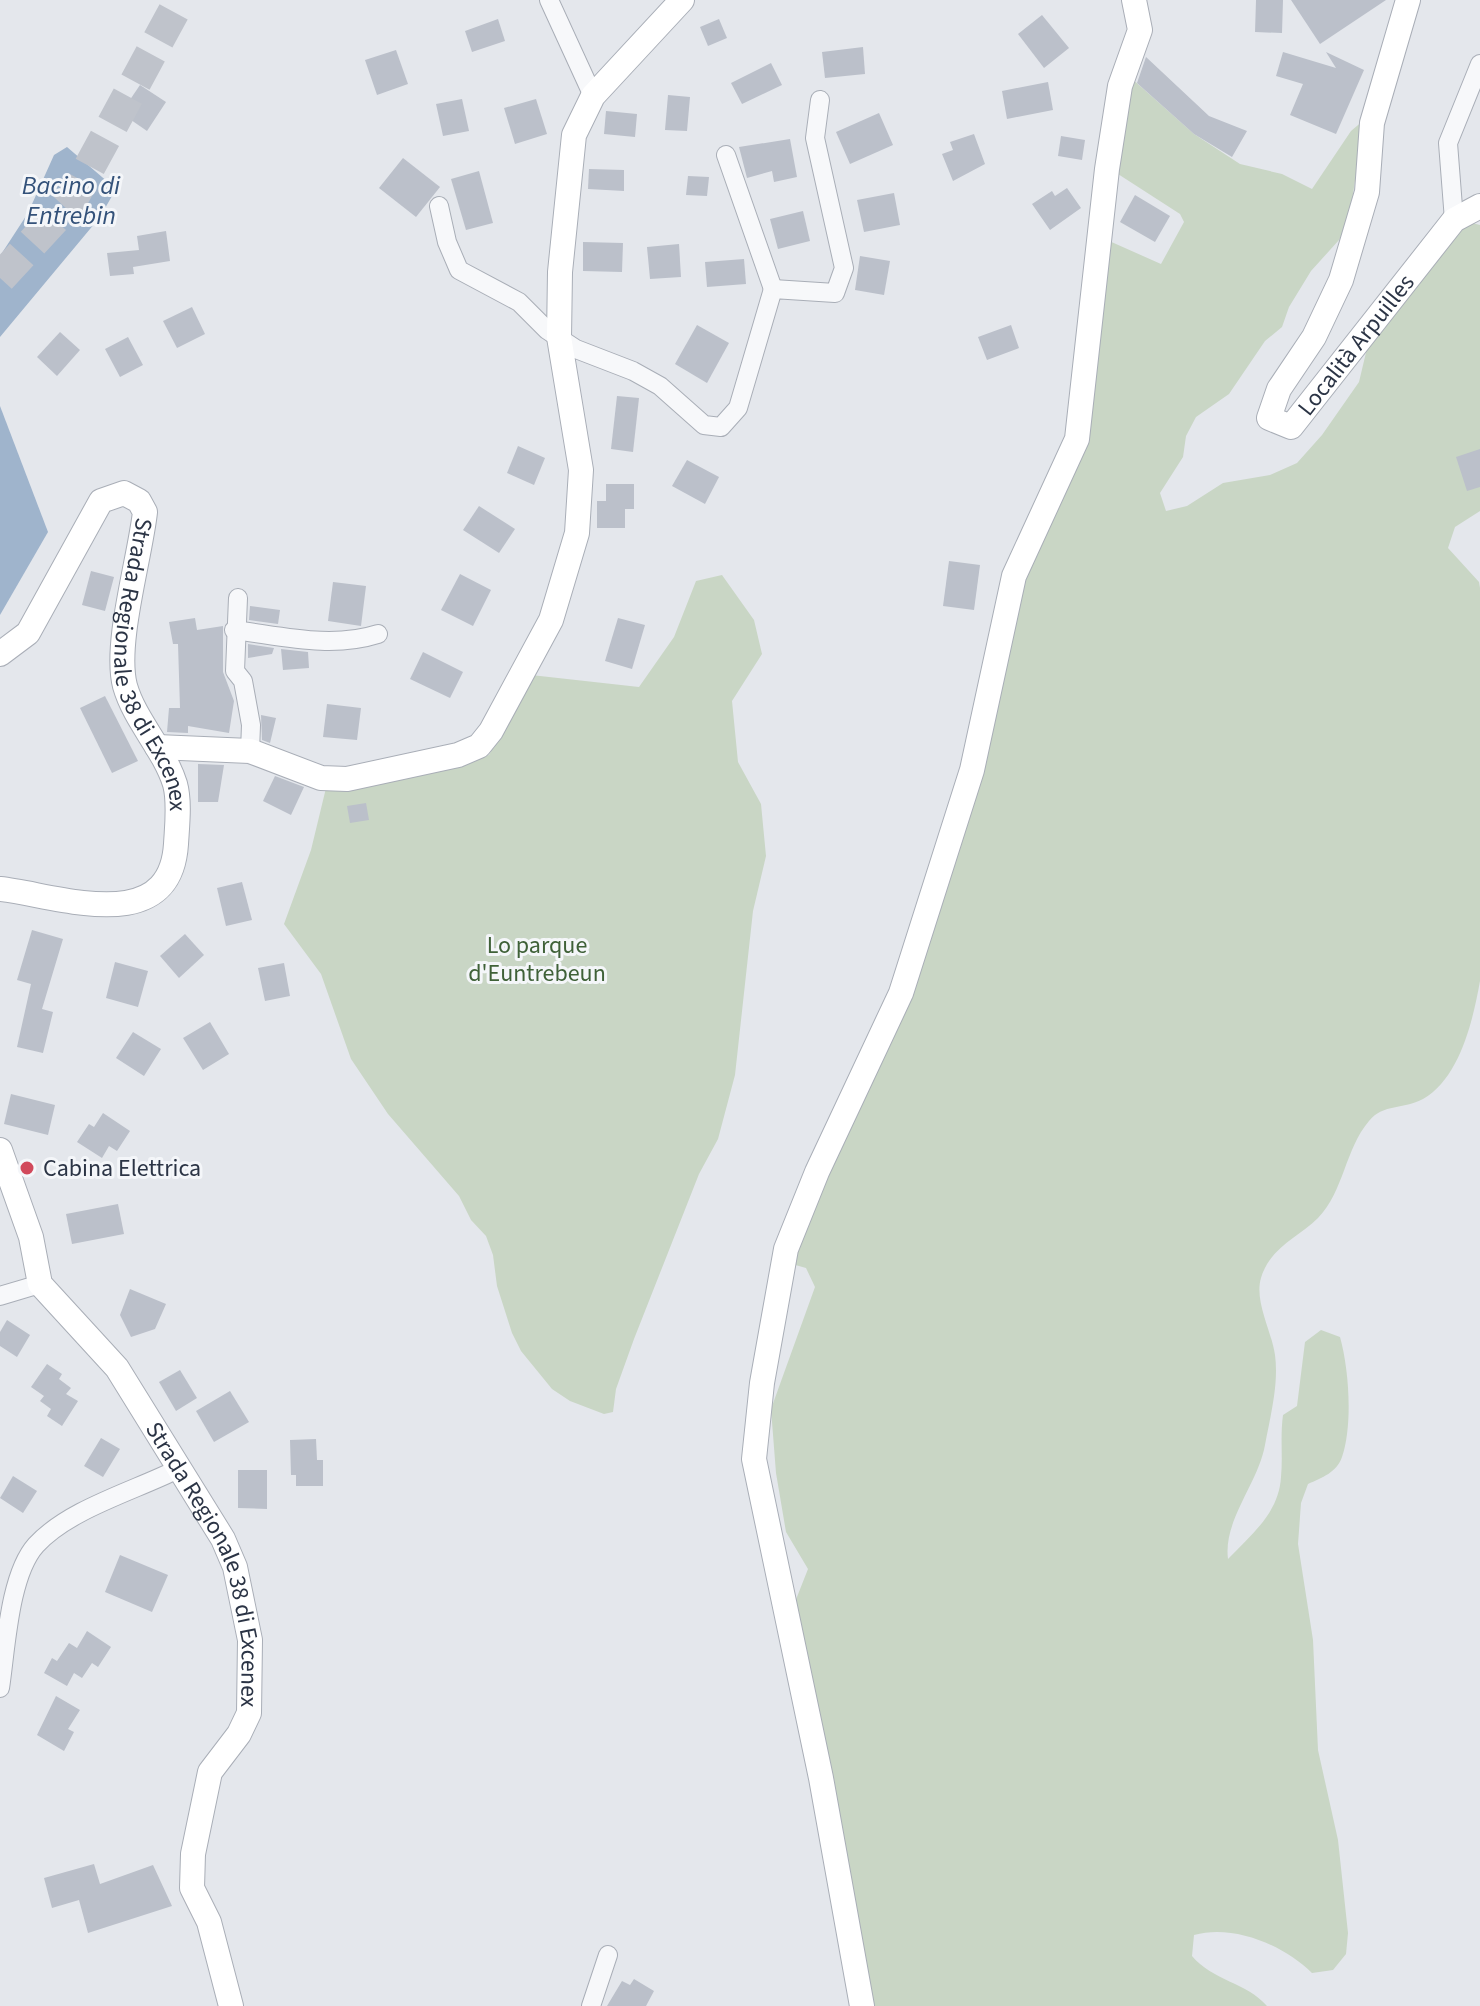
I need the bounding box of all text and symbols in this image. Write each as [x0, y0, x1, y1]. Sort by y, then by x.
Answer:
water label: Bacino di Entrebin [22, 167, 121, 234]
street label: Località Arpuilles [1289, 267, 1423, 423]
street label: Strada Regionale 38 di Excenex [104, 516, 195, 812]
park label: Lo parque d'Euntrebeun [468, 928, 606, 991]
place label: Cabina Elettrica [43, 1151, 201, 1186]
marker: Cabina Elettrica [18, 1159, 36, 1177]
street label: Strada Regionale 38 di Excenex [136, 1415, 267, 1708]

